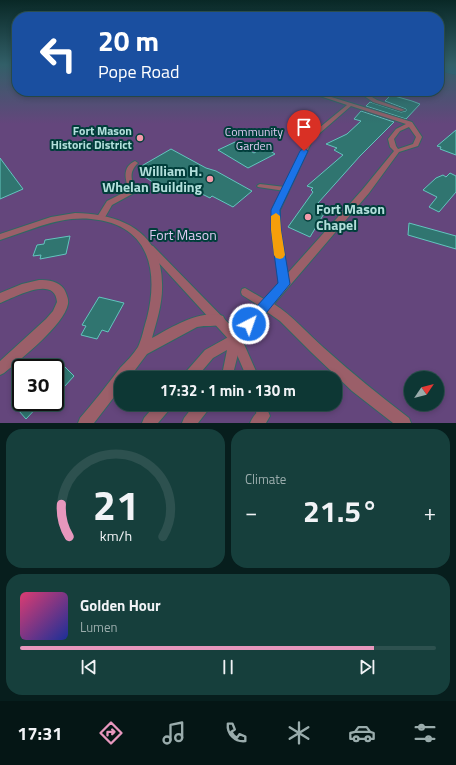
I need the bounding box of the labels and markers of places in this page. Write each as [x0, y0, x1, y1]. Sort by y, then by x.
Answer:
pin [287, 110, 321, 151]
place label: Fort Mason Historic District [51, 121, 133, 154]
marker: Fort Mason Historic District [135, 133, 145, 143]
place label: William H. Whelan Building [102, 160, 203, 197]
marker: William H. Whelan Building [205, 174, 215, 184]
place label: Fort Mason Chapel [316, 198, 385, 235]
marker: Fort Mason Chapel [303, 212, 313, 222]

